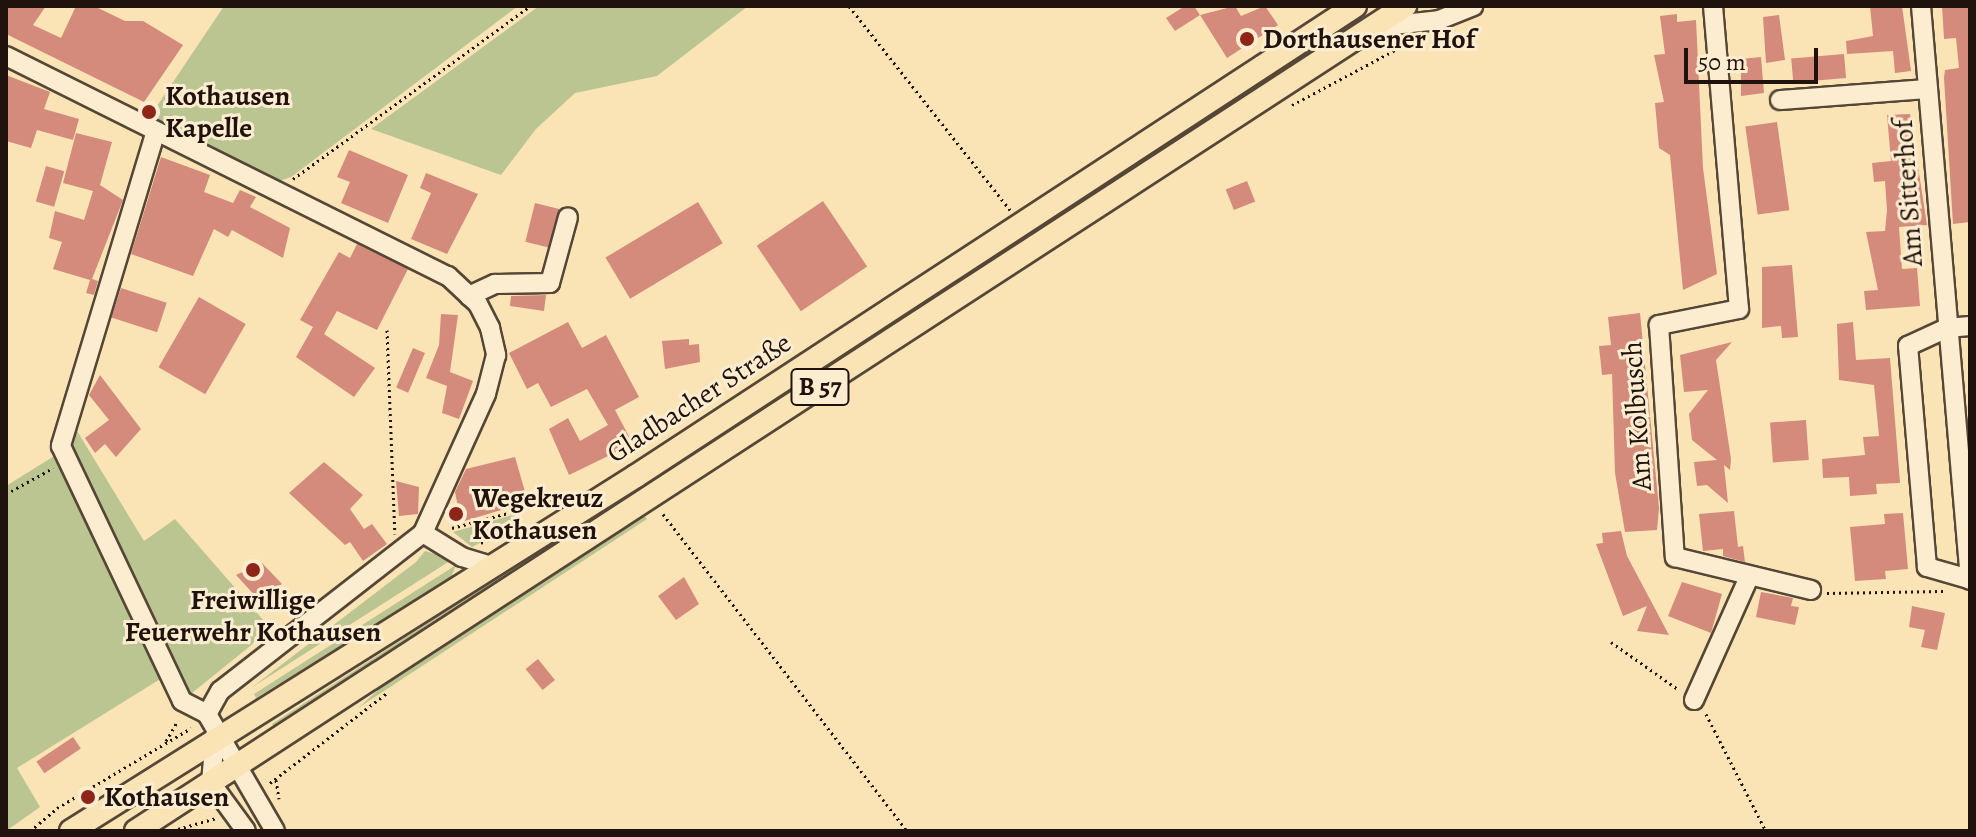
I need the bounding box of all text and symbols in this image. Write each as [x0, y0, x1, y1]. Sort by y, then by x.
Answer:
place label: Dorthausener Hof [1263, 22, 1475, 56]
marker: Dorthausener Hof [1238, 30, 1256, 48]
scale bar [1688, 32, 1822, 82]
text: 50 m [1698, 46, 1746, 78]
place label: Kothausen Kapelle [165, 79, 290, 145]
marker: Kothausen Kapelle [140, 103, 158, 121]
street label: Am Sitterhof [1886, 119, 1930, 267]
street label: Gladbacher Straße [601, 326, 797, 470]
street label: Am Kolbusch [1615, 340, 1659, 492]
road number: B 57 [790, 365, 850, 409]
place label: Wegekreuz Kothausen [472, 481, 603, 547]
marker: Wegekreuz Kothausen [447, 505, 465, 523]
marker: Freiwillige Feuerwehr Kothausen [244, 561, 262, 579]
place label: Freiwillige Feuerwehr Kothausen [125, 583, 381, 649]
place label: Kothausen [104, 780, 229, 814]
marker: Kothausen [79, 788, 97, 806]

